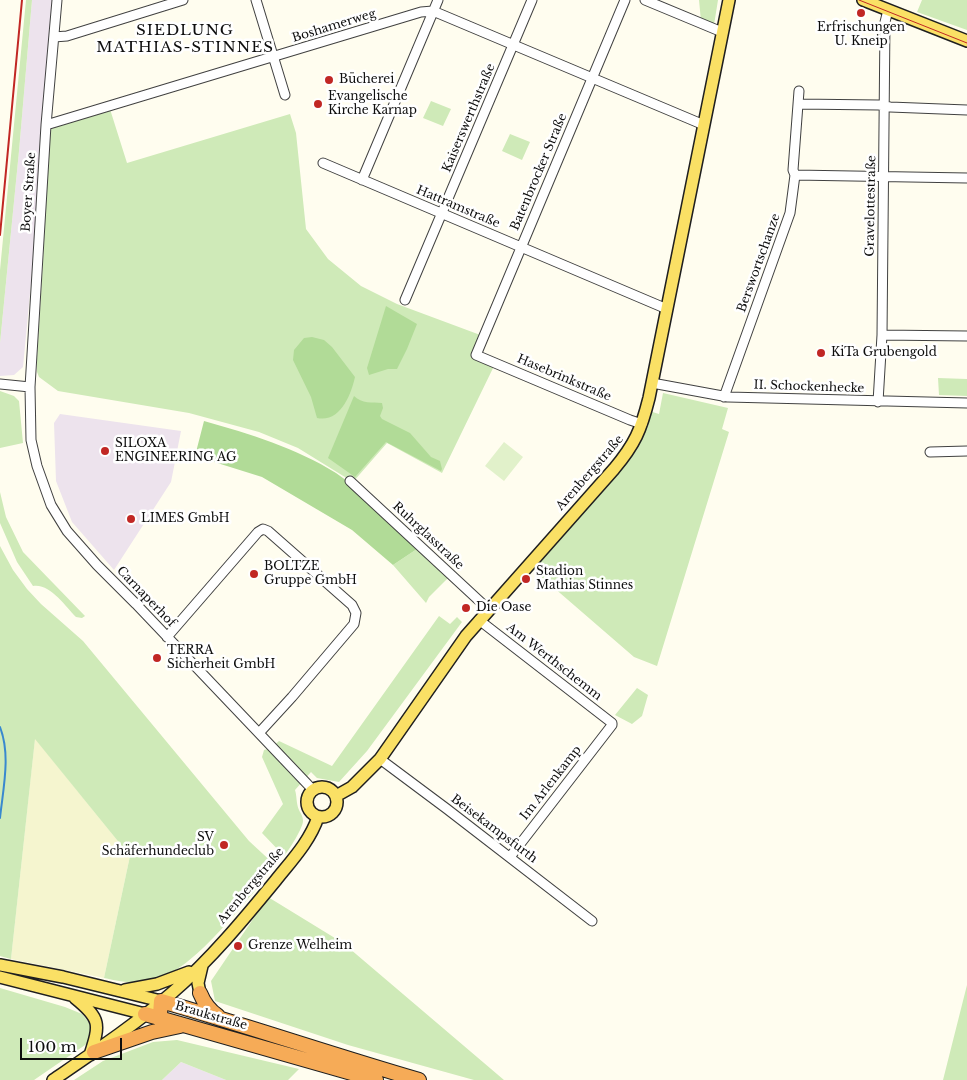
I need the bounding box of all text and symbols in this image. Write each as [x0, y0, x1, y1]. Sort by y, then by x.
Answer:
street label: Boshamerweg [290, 6, 378, 46]
marker: Erfrischungen U. Kneip [855, 7, 867, 19]
place label: Erfrischungen U. Kneip [817, 21, 905, 49]
district label: SIEDLUNG MATHIAS-STINNES [94, 22, 276, 57]
street label: Kaiserswerthstraße [440, 62, 498, 174]
place label: Bücherei [339, 73, 394, 87]
marker: Bücherei [323, 74, 335, 86]
place label: Evangelische Kirche Karnap [328, 90, 417, 118]
marker: Evangelische Kirche Karnap [312, 98, 324, 110]
street label: Batenbrocker Straße [508, 111, 570, 233]
street label: Boyer Straße [19, 152, 39, 232]
street label: Gravelottestraße [863, 155, 879, 257]
street label: Hattramstraße [414, 183, 502, 231]
street label: Berswortschanze [734, 212, 784, 314]
place label: KiTa Grubengold [831, 346, 937, 360]
marker: KiTa Grubengold [815, 347, 827, 359]
street label: Hasebrinkstraße [515, 352, 613, 404]
street label: II. Schockenhecke [753, 378, 865, 396]
street label: Arenbergstraße [553, 432, 627, 514]
place label: SILOXA ENGINEERING AG [115, 437, 237, 465]
marker: SILOXA ENGINEERING AG [99, 445, 111, 457]
street label: Ruhrglasstraße [389, 499, 467, 573]
place label: LIMES GmbH [141, 512, 230, 526]
marker: LIMES GmbH [125, 513, 137, 525]
place label: BOLTZE Gruppe GmbH [264, 560, 357, 588]
street label: Carnaperhof [113, 564, 179, 630]
place label: Stadion Mathias Stinnes [536, 565, 633, 593]
marker: BOLTZE Gruppe GmbH [248, 568, 260, 580]
marker: Stadion Mathias Stinnes [520, 573, 532, 585]
place label: Die Oase [476, 601, 531, 615]
marker: Die Oase [460, 602, 472, 614]
street label: Am Werthschemm [503, 620, 605, 704]
place label: TERRA Sicherheit GmbH [167, 644, 275, 672]
marker: TERRA Sicherheit GmbH [151, 652, 163, 664]
street label: Im Arlenkamp [517, 743, 585, 823]
street label: Beisekampsfurth [448, 792, 540, 866]
place label: SV Schäferhundeclub [102, 831, 214, 859]
marker: SV Schäferhundeclub [218, 839, 230, 851]
street label: Arenbergstraße [215, 845, 287, 927]
place label: Grenze Welheim [248, 939, 352, 953]
marker: Grenze Welheim [232, 940, 244, 952]
street label: Braukstraße [173, 999, 249, 1033]
scale bar [22, 1028, 125, 1060]
text: 100 m [28, 1037, 77, 1056]

